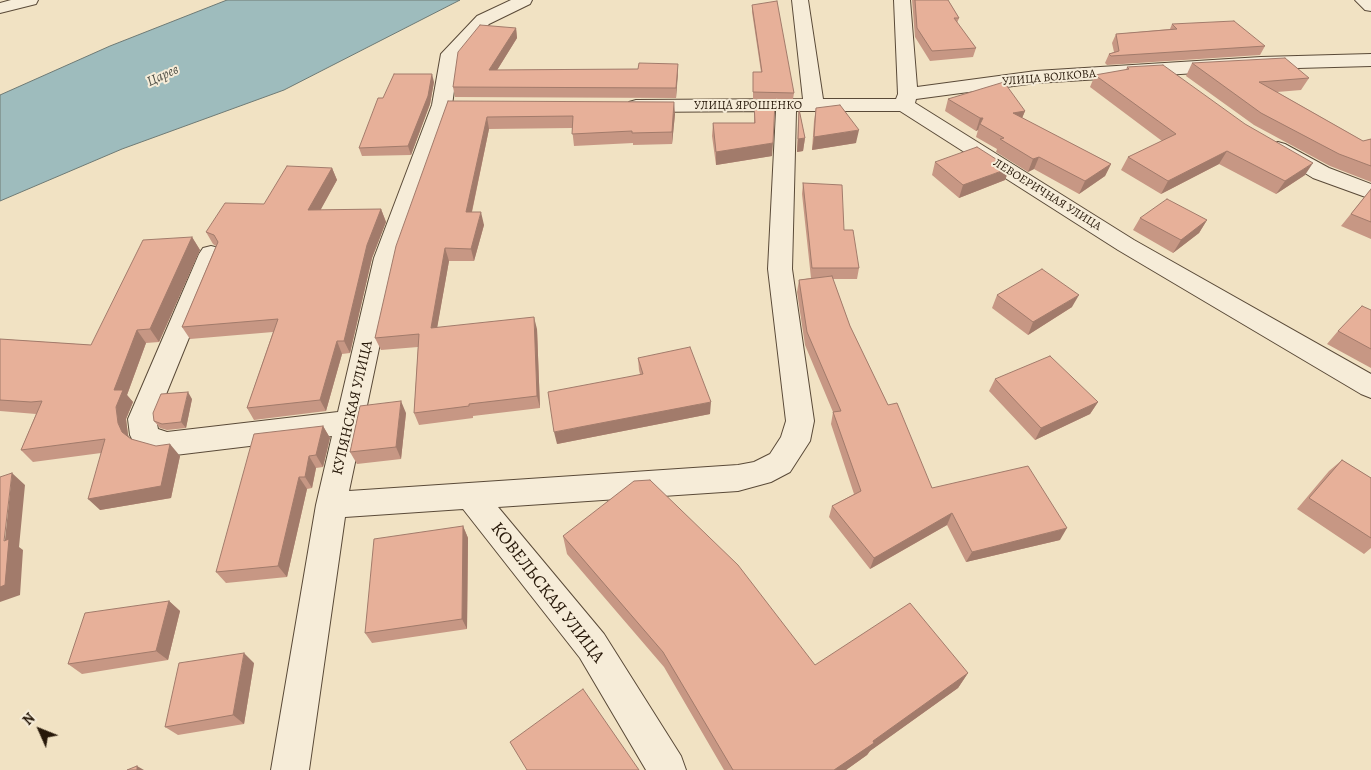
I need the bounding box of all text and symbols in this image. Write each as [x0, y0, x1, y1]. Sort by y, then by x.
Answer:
water label: Царев [144, 61, 182, 91]
street label: УЛИЦА ВОЛКОВА [1002, 67, 1096, 89]
street label: УЛИЦА ЯРОШЕНКО [694, 99, 802, 113]
street label: ЛЕВОЕРИЧНАЯ УЛИЦА [990, 156, 1104, 234]
street label: КУПЯНСКАЯ УЛИЦА [329, 339, 377, 477]
street label: КОВЕЛЬСКАЯ УЛИЦА [485, 518, 609, 668]
north arrow [15, 705, 65, 755]
text: N [18, 709, 39, 730]

